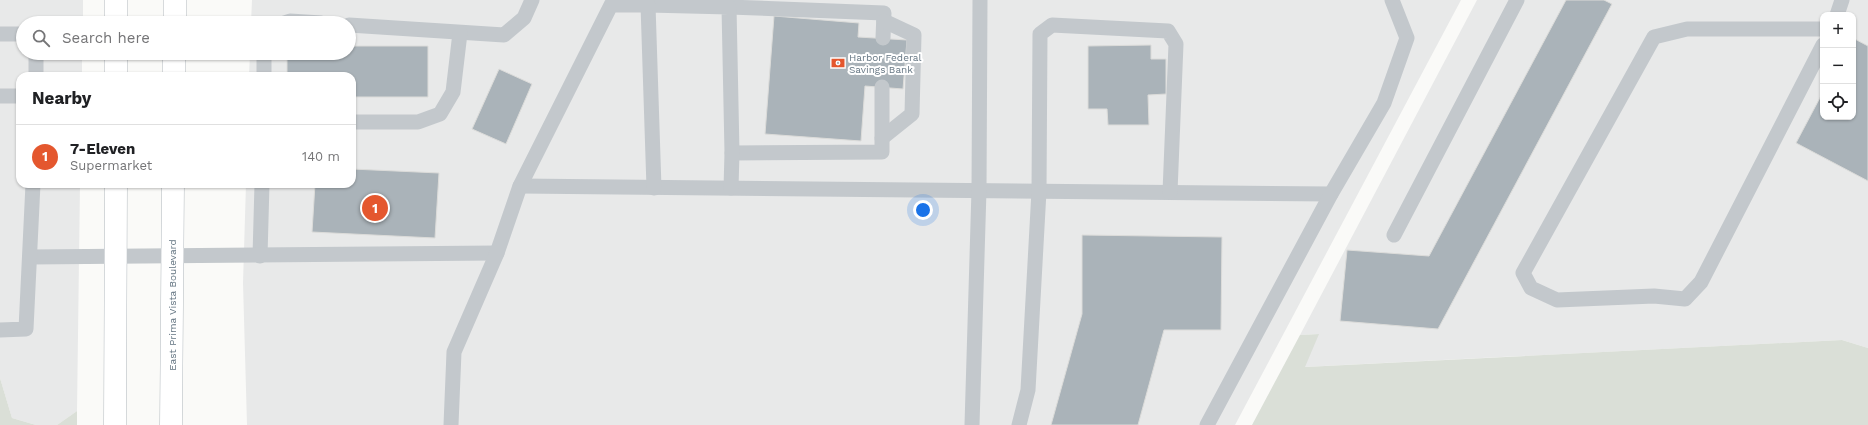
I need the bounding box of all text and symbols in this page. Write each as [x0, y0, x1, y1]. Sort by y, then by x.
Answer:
map controls [1820, 12, 1856, 120]
button: + [1820, 12, 1856, 48]
search box [16, 16, 356, 60]
icon: search [30, 27, 52, 49]
text: Search here [62, 29, 150, 47]
button: − [1820, 48, 1856, 84]
place label: Harbor Federal Savings Bank [849, 52, 922, 75]
bank icon: Harbor Federal Savings Bank [830, 55, 846, 71]
button: locate [1820, 84, 1856, 120]
text: Nearby [32, 88, 91, 108]
text: 7-Eleven [70, 140, 135, 158]
text: 1 [42, 149, 48, 164]
text: 140 m [302, 149, 340, 164]
text: Supermarket [70, 158, 152, 173]
pin: 1 [362, 193, 388, 223]
your location [913, 200, 933, 220]
street label: East Prima Vista Boulevard [167, 239, 178, 371]

